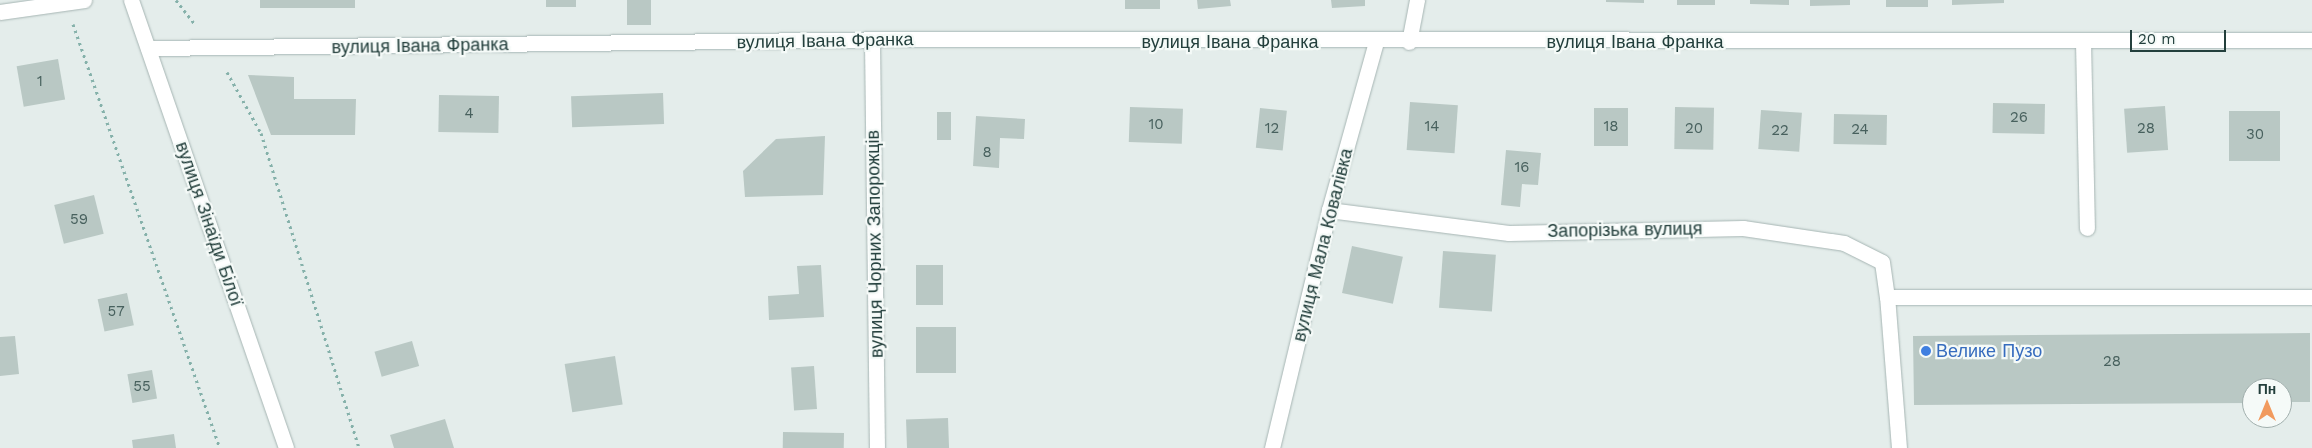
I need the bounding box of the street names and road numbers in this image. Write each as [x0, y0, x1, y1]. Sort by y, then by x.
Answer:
street label: вулиця Івана Франка [736, 29, 914, 53]
street label: вулиця Івана Франка [1142, 31, 1318, 53]
street label: вулиця Івана Франка [1547, 31, 1723, 53]
street label: вулиця Івана Франка [331, 34, 509, 58]
street label: вулиця Чорних Запорожців [862, 130, 888, 358]
street label: вулиця Зінаїди Білої [171, 139, 247, 309]
street label: вулиця Мала Ковалівка [1288, 146, 1358, 344]
street label: Запорізька вулиця [1547, 218, 1703, 242]

